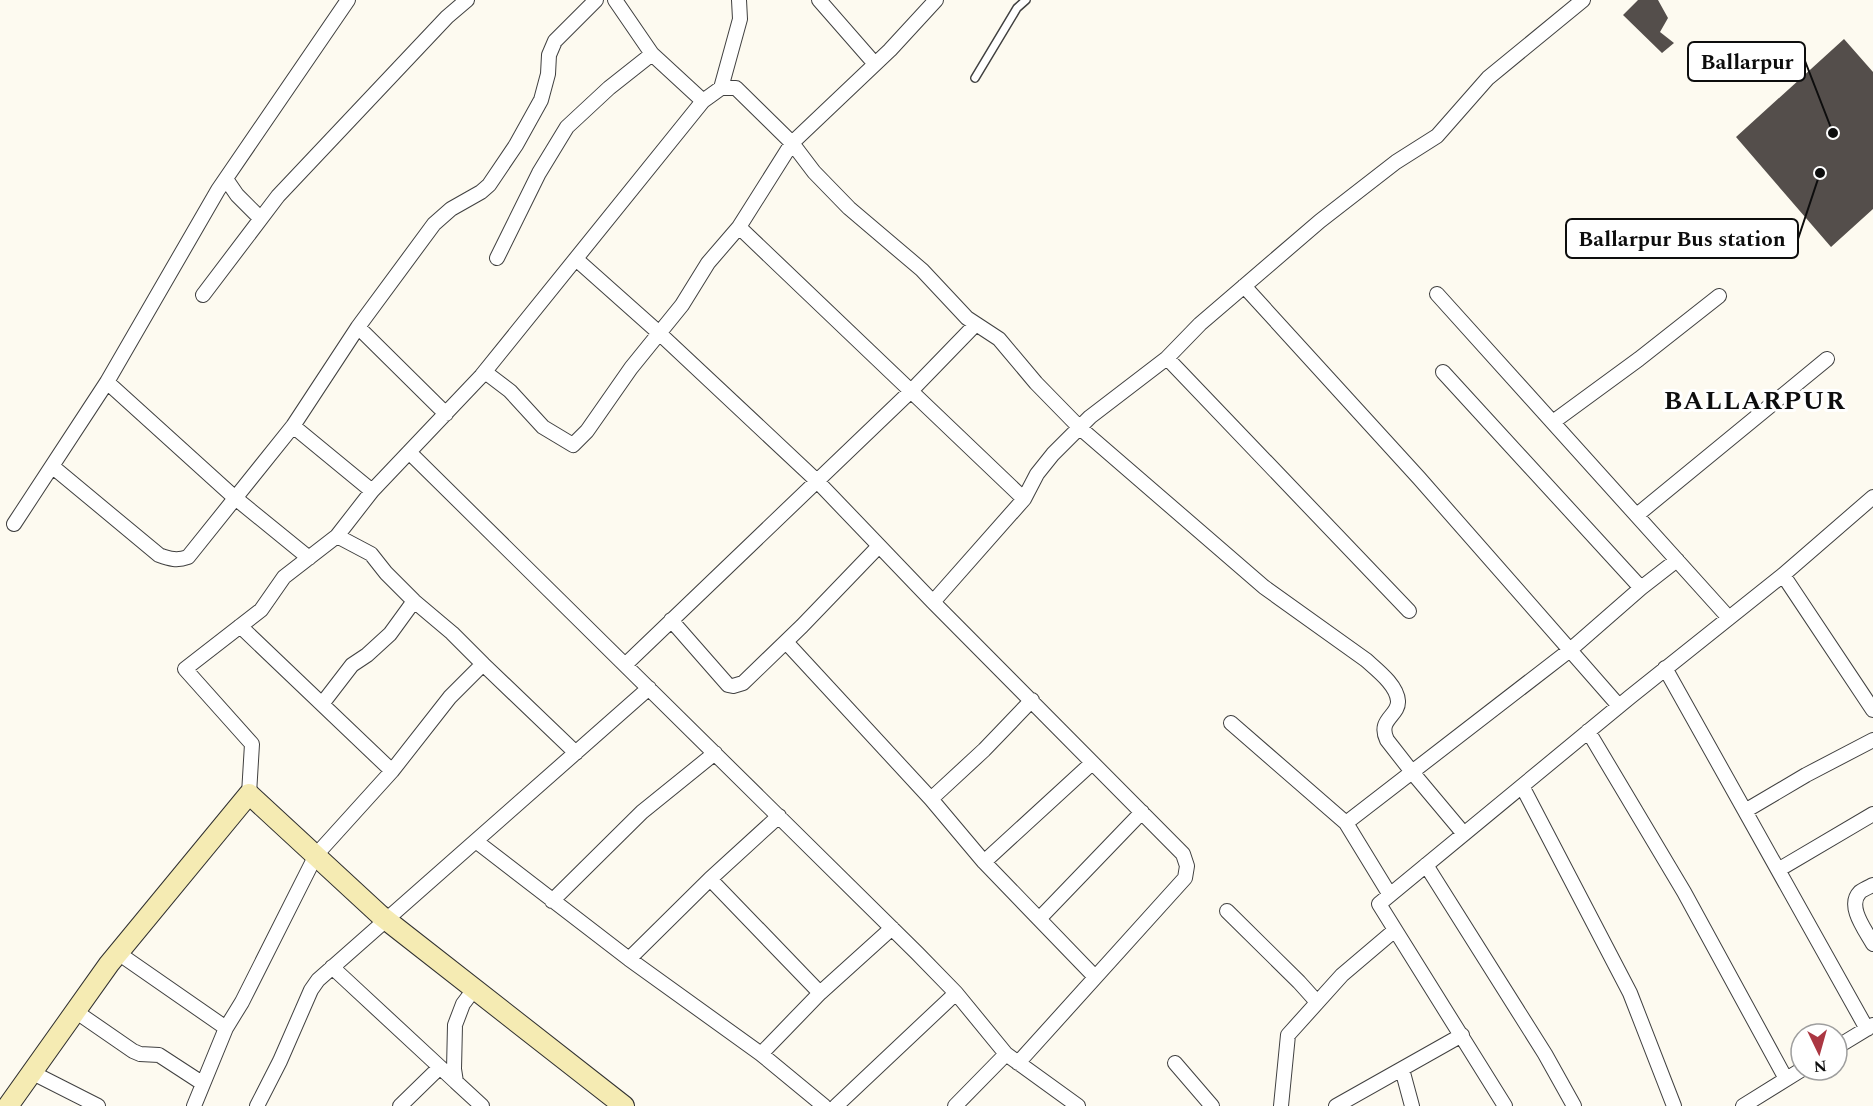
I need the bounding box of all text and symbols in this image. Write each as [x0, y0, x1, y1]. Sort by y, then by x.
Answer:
callout: Ballarpur [1688, 42, 1805, 81]
text: Ballarpur [1701, 47, 1794, 79]
callout: Ballarpur Bus station [1566, 219, 1798, 258]
text: Ballarpur Bus station [1578, 224, 1786, 256]
district label: BALLARPUR [1664, 381, 1846, 421]
north arrow [1789, 1022, 1849, 1082]
text: N [1813, 1053, 1828, 1078]

